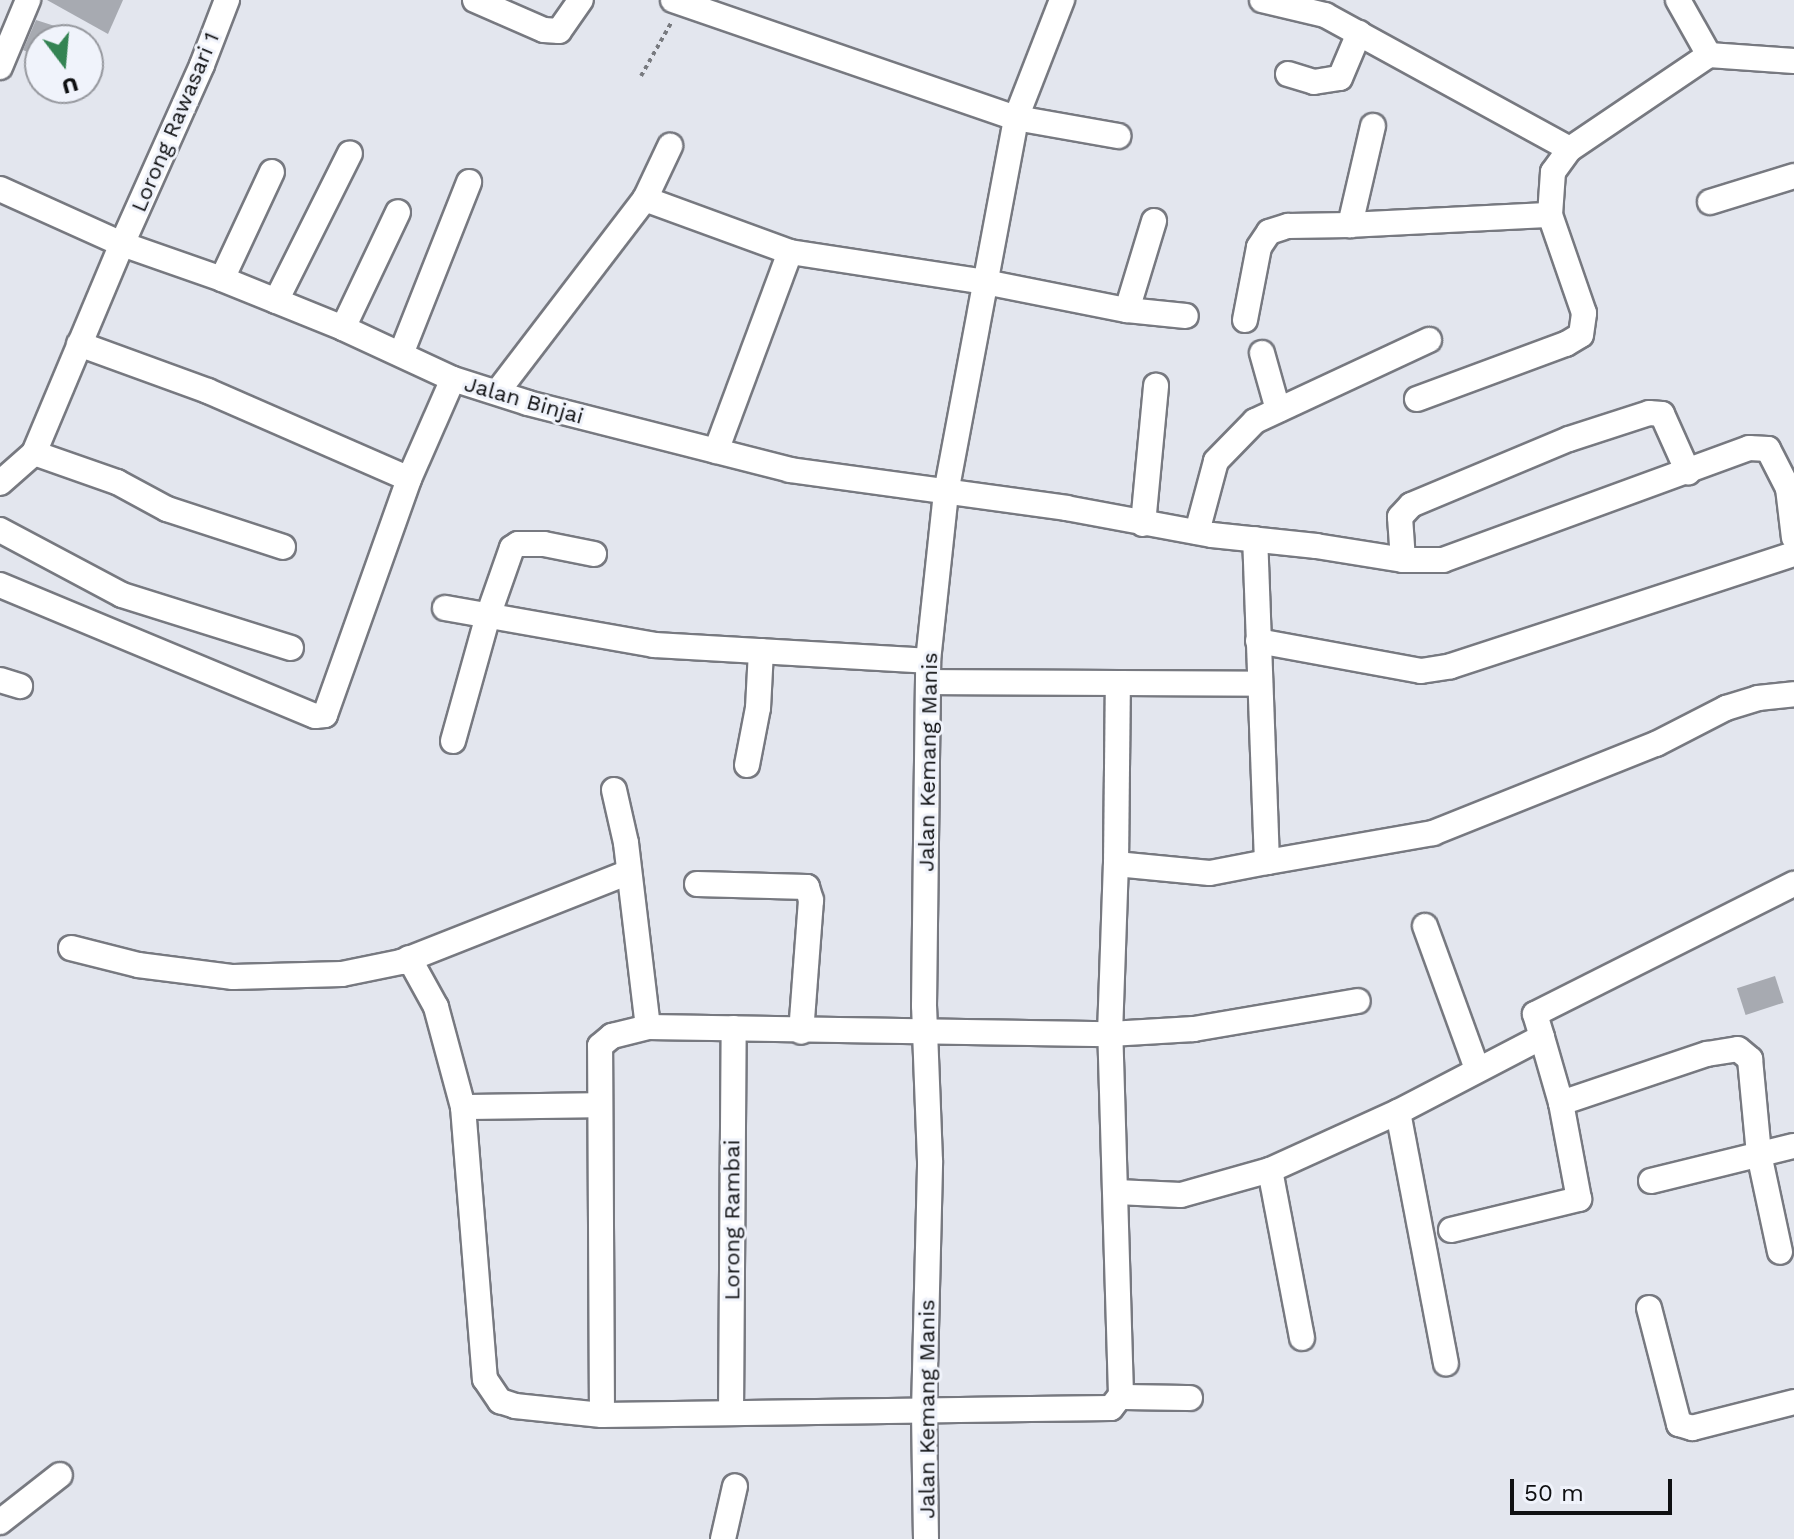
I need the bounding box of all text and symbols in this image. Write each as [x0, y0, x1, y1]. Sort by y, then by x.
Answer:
north arrow [24, 24, 104, 104]
street label: Lorong Rawasari 1 [125, 28, 225, 216]
text: U [59, 71, 81, 100]
street label: Jalan Binjai [461, 370, 587, 430]
street label: Jalan Kemang Manis [913, 652, 943, 872]
street label: Lorong Rambai [719, 1140, 745, 1300]
street label: Jalan Kemang Manis [914, 1299, 940, 1519]
scale bar [1514, 1463, 1676, 1513]
text: 50 m [1524, 1479, 1584, 1507]

